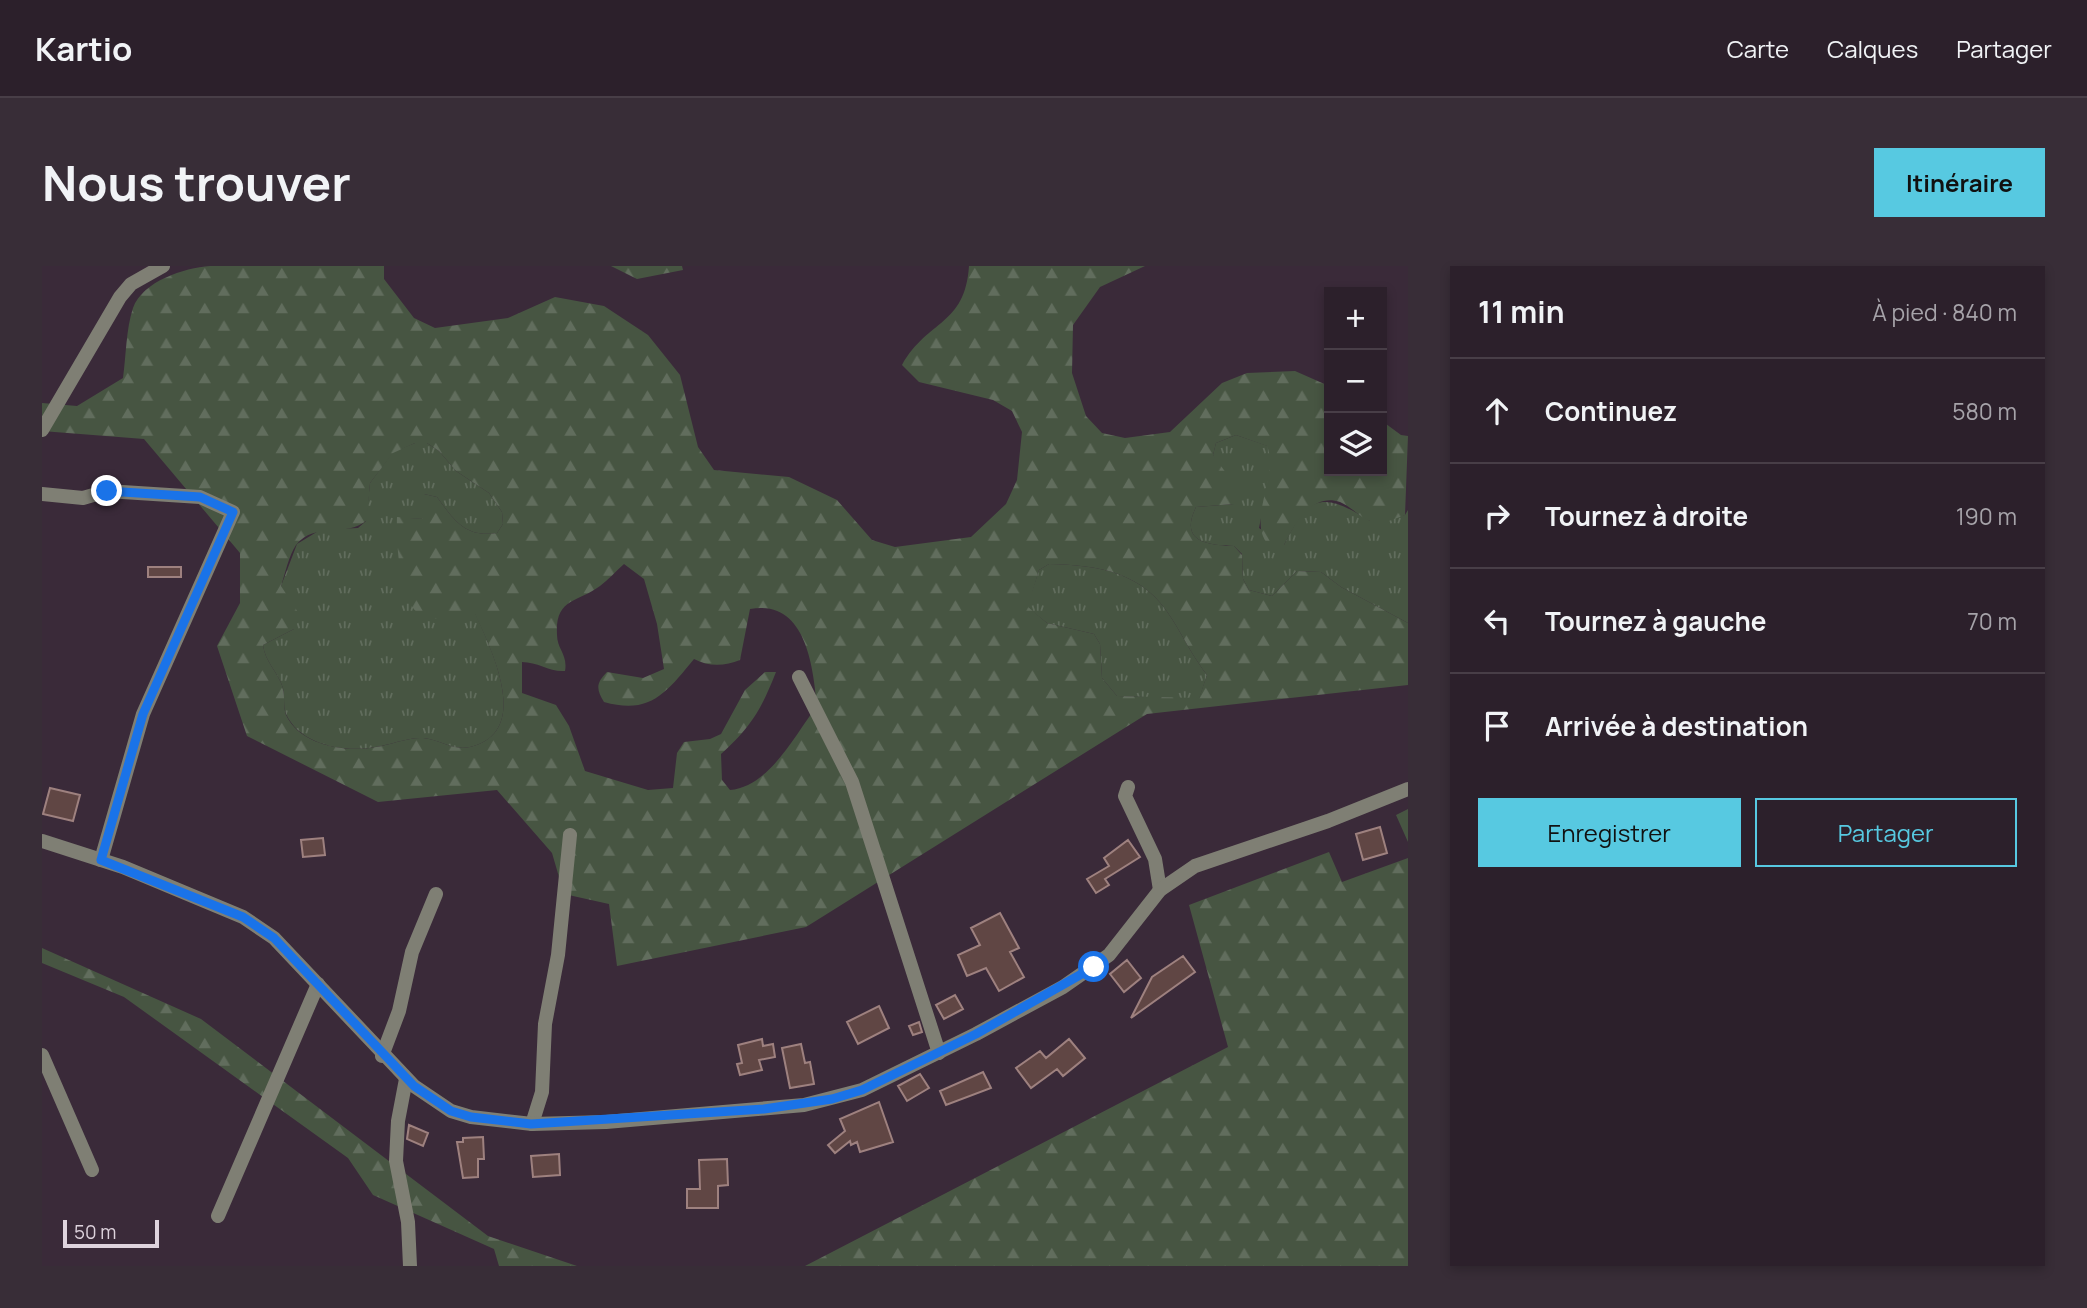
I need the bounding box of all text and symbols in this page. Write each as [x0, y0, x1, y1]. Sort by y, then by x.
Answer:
text: Kartio [35, 26, 132, 71]
text: Carte [1727, 32, 1789, 65]
text: Calques [1827, 32, 1918, 65]
text: Partager [1956, 32, 2052, 65]
button: Itinéraire [1874, 148, 2045, 217]
text: Nous trouver [42, 149, 351, 216]
map controls [1324, 287, 1387, 476]
button: + [1324, 287, 1387, 350]
text: 11 min [1478, 291, 1564, 332]
text: À pied · 840 m [1872, 296, 2017, 328]
button: − [1324, 350, 1387, 413]
icon: ahead [1478, 392, 1516, 430]
text: Continuez [1545, 393, 1677, 429]
text: 580 m [1952, 395, 2017, 427]
button: layers [1324, 413, 1387, 476]
route end [91, 475, 122, 506]
icon: right [1478, 497, 1516, 535]
text: Tournez à droite [1545, 498, 1748, 534]
text: 190 m [1956, 500, 2017, 532]
icon: left [1478, 602, 1516, 640]
text: Tournez à gauche [1545, 603, 1766, 639]
text: 70 m [1967, 605, 2017, 637]
icon: arrive [1478, 707, 1516, 745]
text: Arrivée à destination [1545, 708, 1808, 744]
button: Enregistrer [1478, 798, 1741, 867]
button: Partager [1755, 798, 2017, 867]
route start [1078, 951, 1109, 982]
scale bar [63, 1217, 159, 1249]
text: 50 m [74, 1219, 116, 1245]

